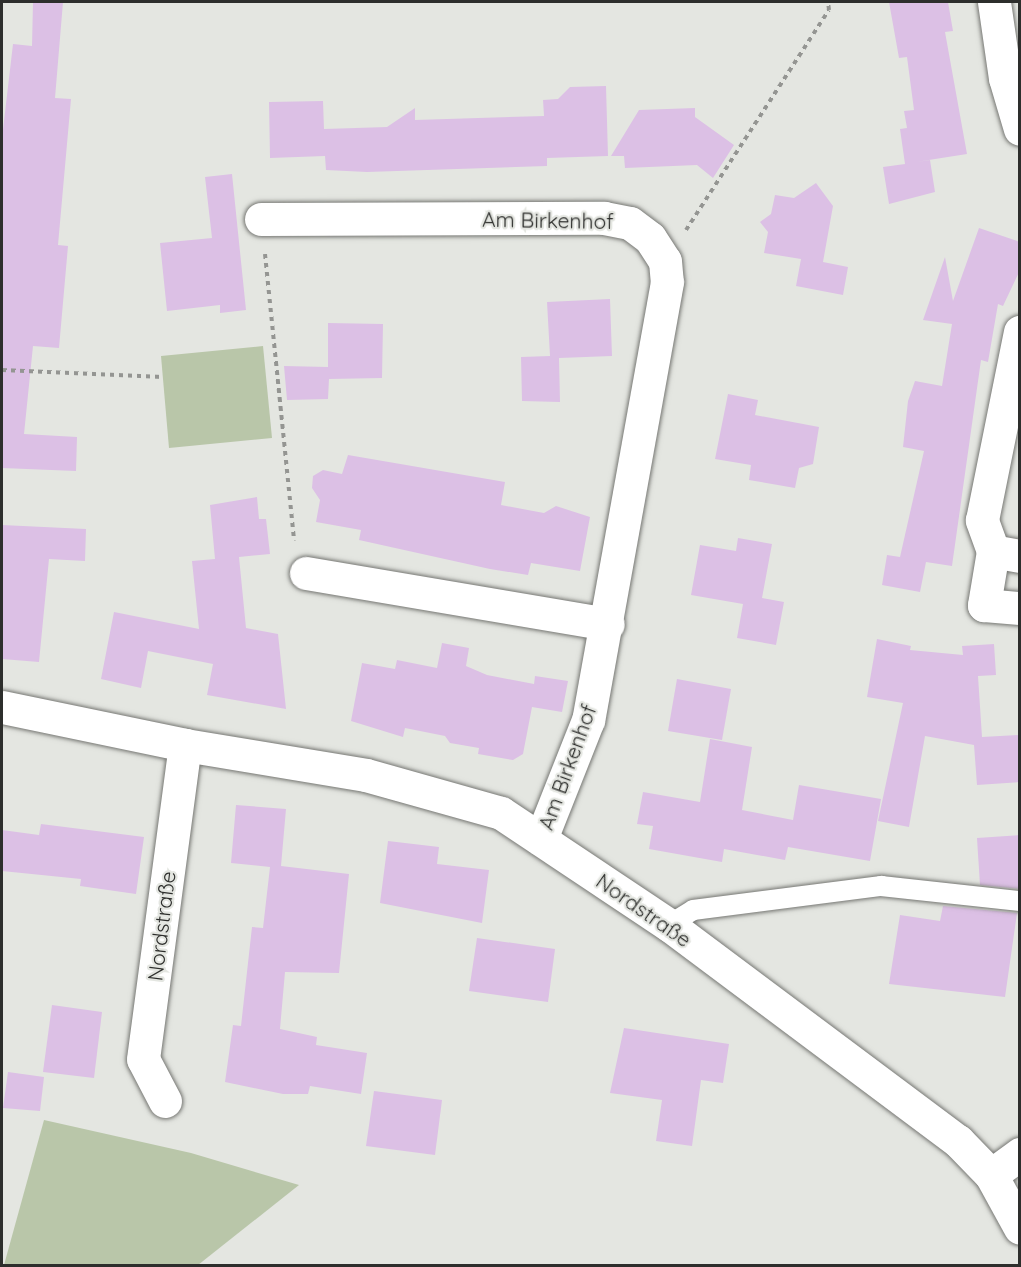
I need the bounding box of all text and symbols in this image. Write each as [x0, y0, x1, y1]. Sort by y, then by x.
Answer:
street label: Am Birkenhof [482, 206, 614, 234]
street label: Am Birkenhof [533, 701, 601, 833]
street label: Nordstraße [592, 868, 696, 952]
street label: Nordstraße [142, 870, 180, 982]

